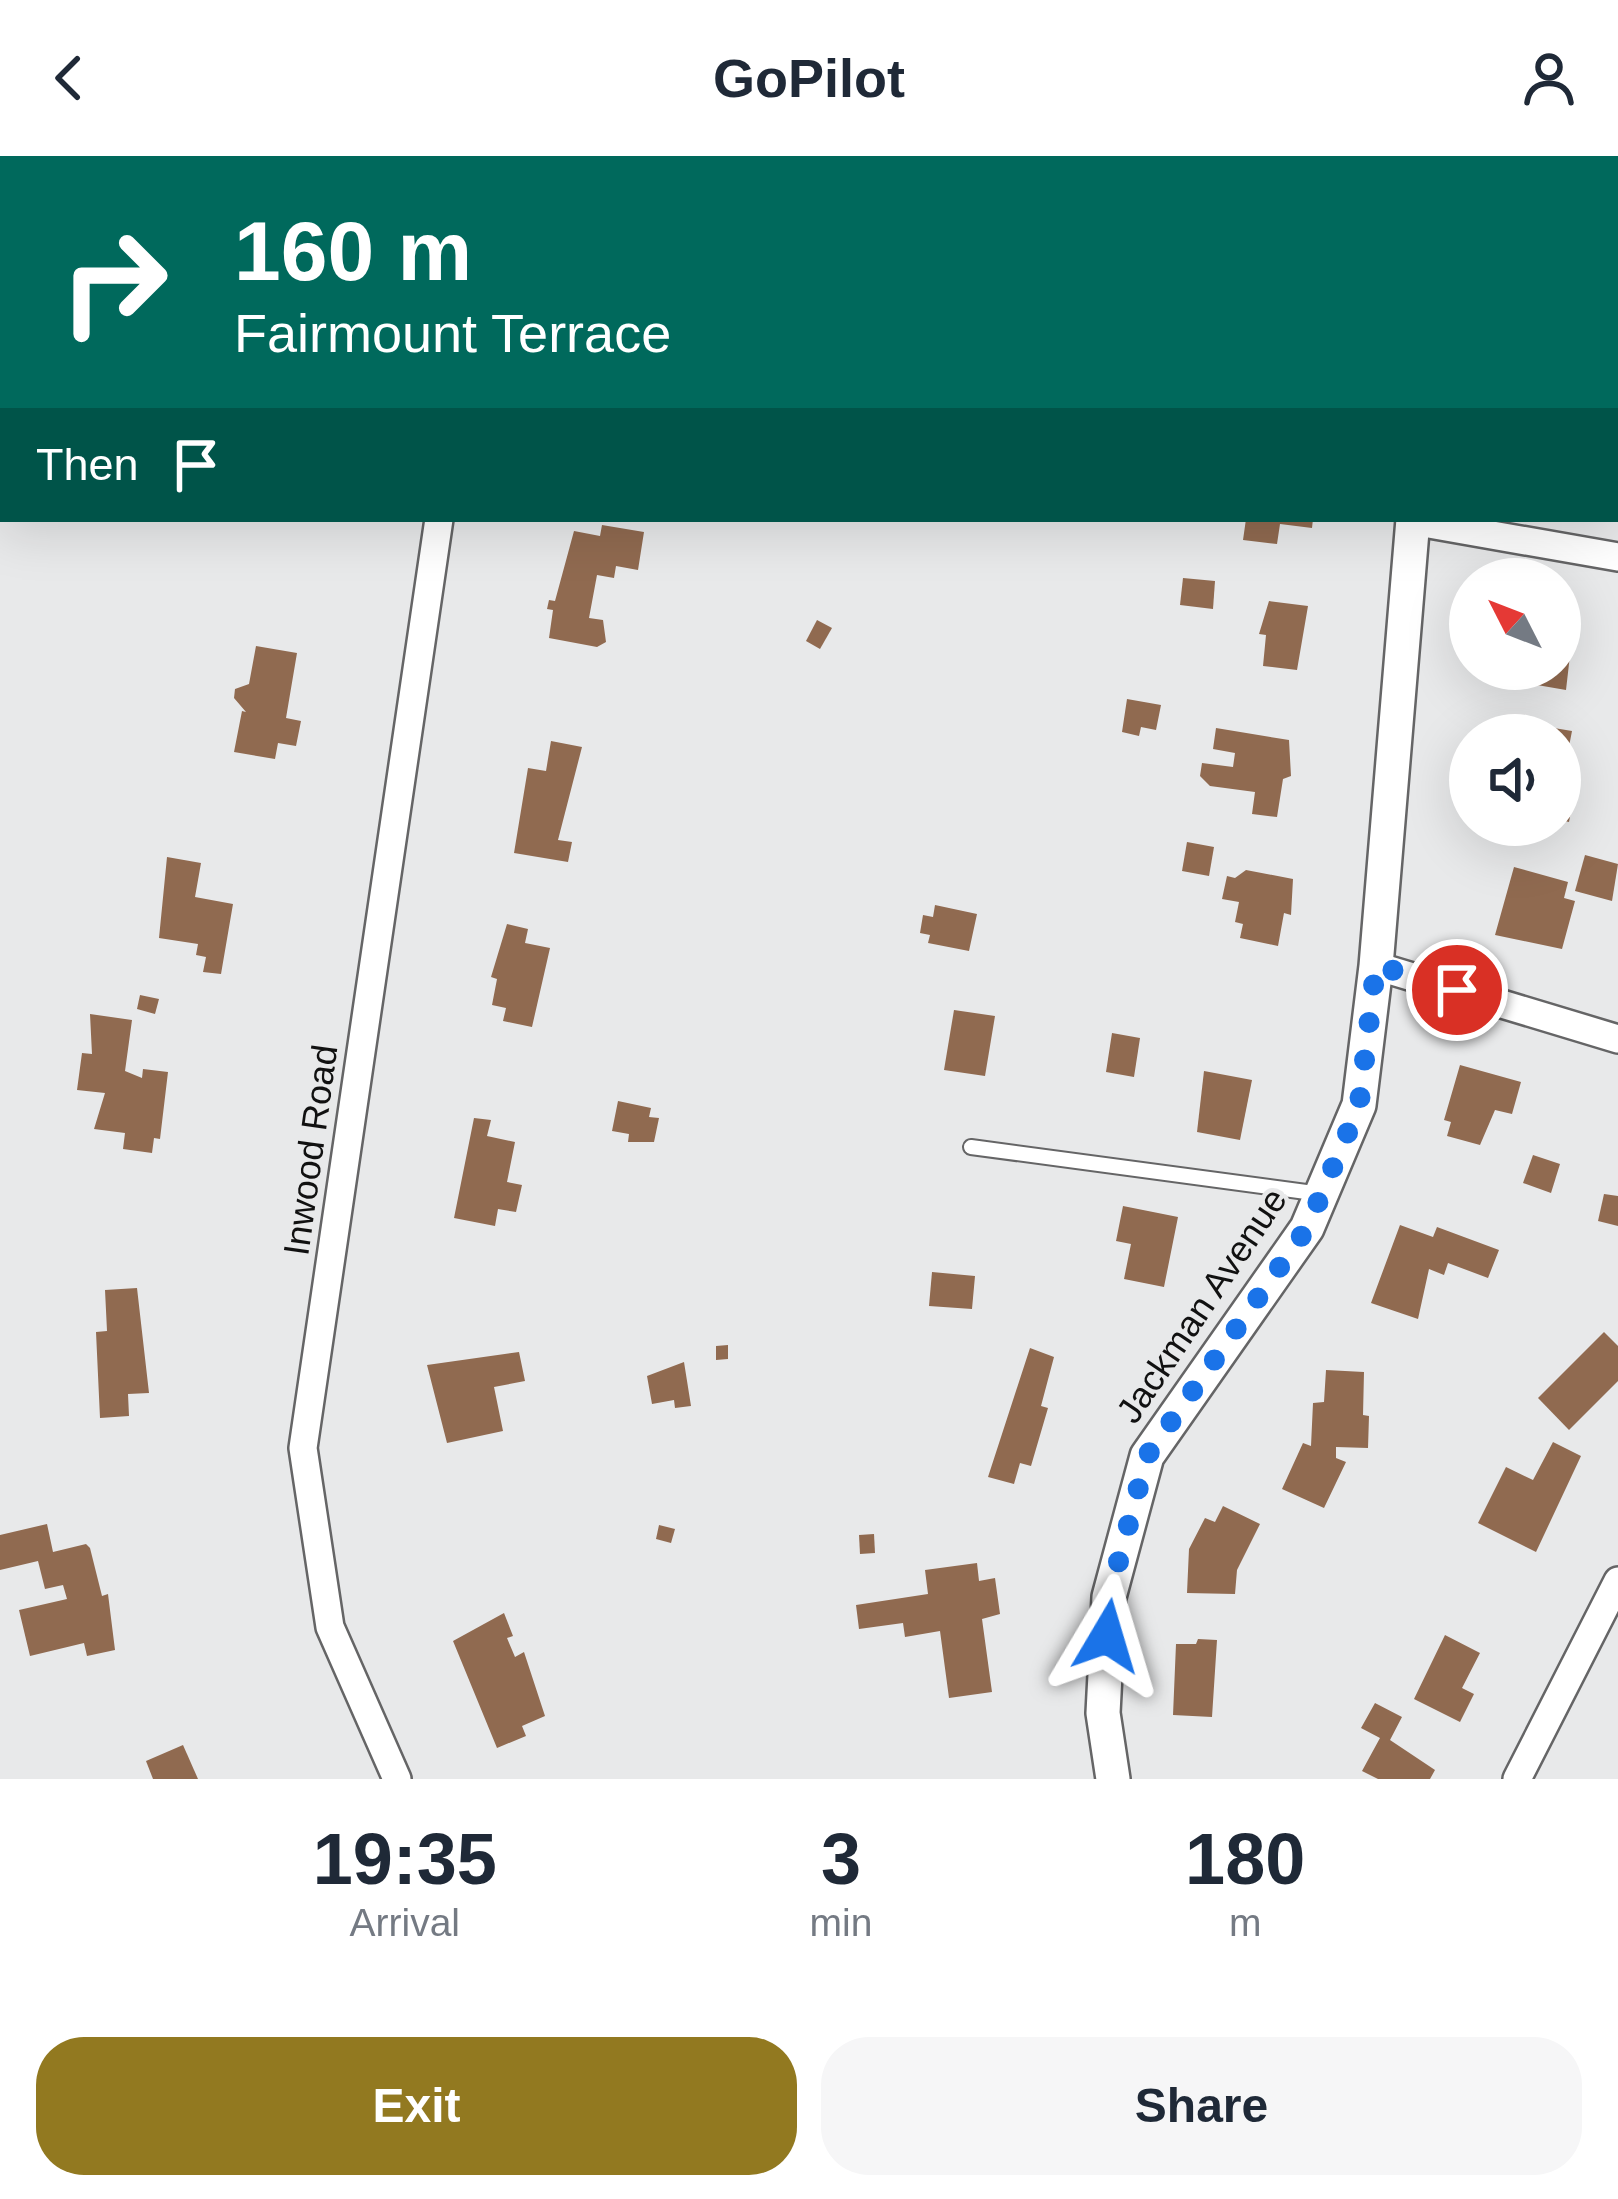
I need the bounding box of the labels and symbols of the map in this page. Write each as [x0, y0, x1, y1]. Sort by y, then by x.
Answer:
north arrow [1449, 558, 1581, 690]
pin [1406, 939, 1508, 1041]
street label: Inwood Road [275, 1042, 346, 1258]
street label: Jackman Avenue [1108, 1180, 1295, 1430]
position arrow [1044, 1573, 1170, 1699]

